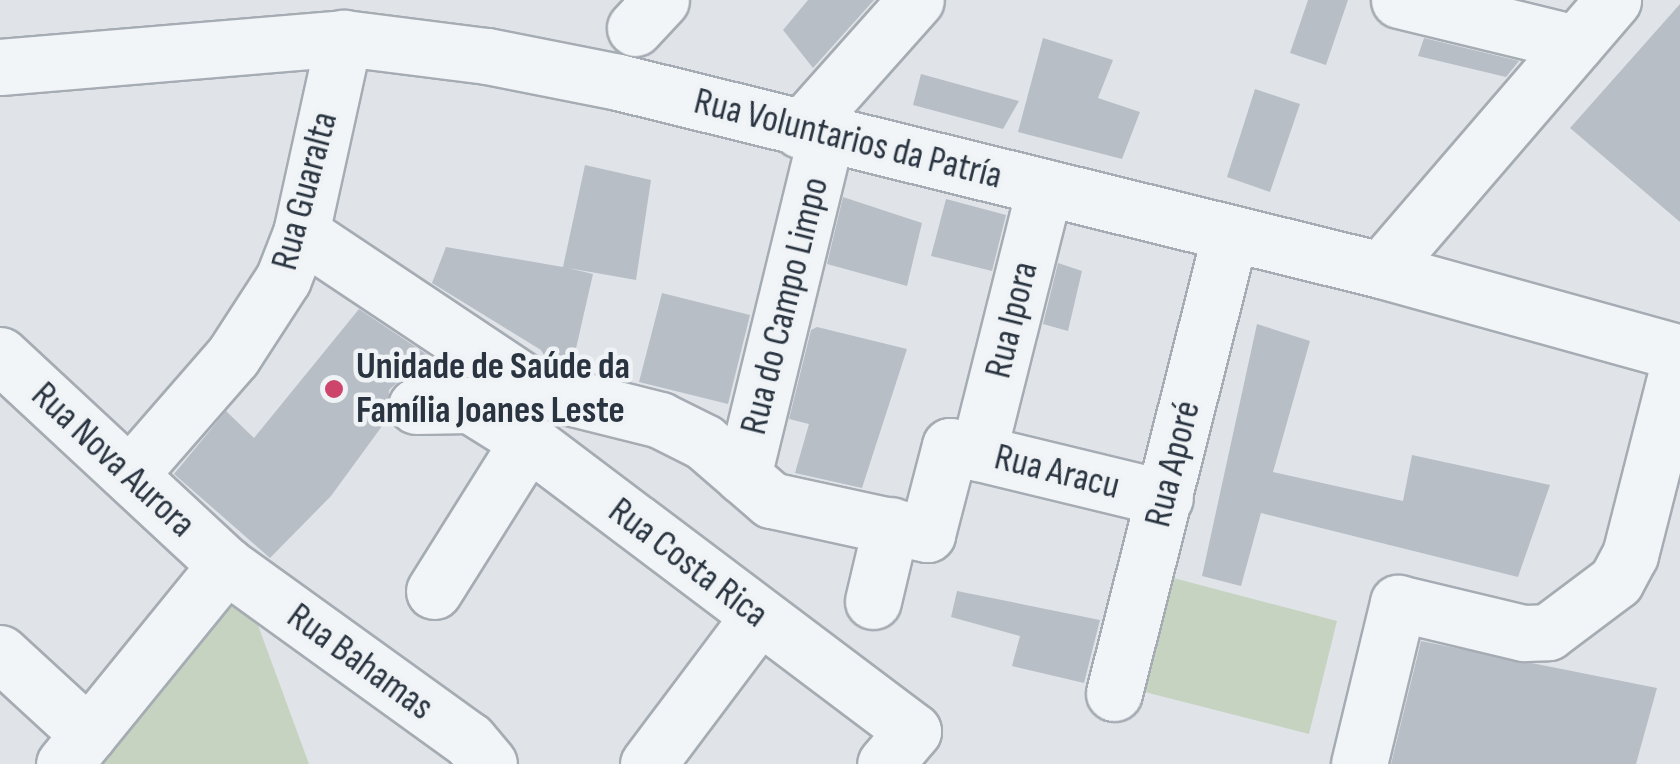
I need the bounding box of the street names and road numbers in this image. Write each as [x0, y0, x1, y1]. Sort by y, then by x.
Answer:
street label: Rua Voluntarios da Patría [689, 79, 1007, 199]
street label: Rua Guaralta [262, 107, 348, 275]
street label: Rua do Campo Limpo [731, 173, 839, 439]
street label: Rua Ipora [976, 257, 1048, 383]
street label: Rua Nova Aurora [22, 373, 204, 547]
street label: Rua Aporé [1135, 396, 1211, 532]
street label: Rua Aracu [990, 435, 1124, 509]
street label: Rua Costa Rica [599, 488, 777, 638]
street label: Rua Bahamas [278, 594, 442, 730]

